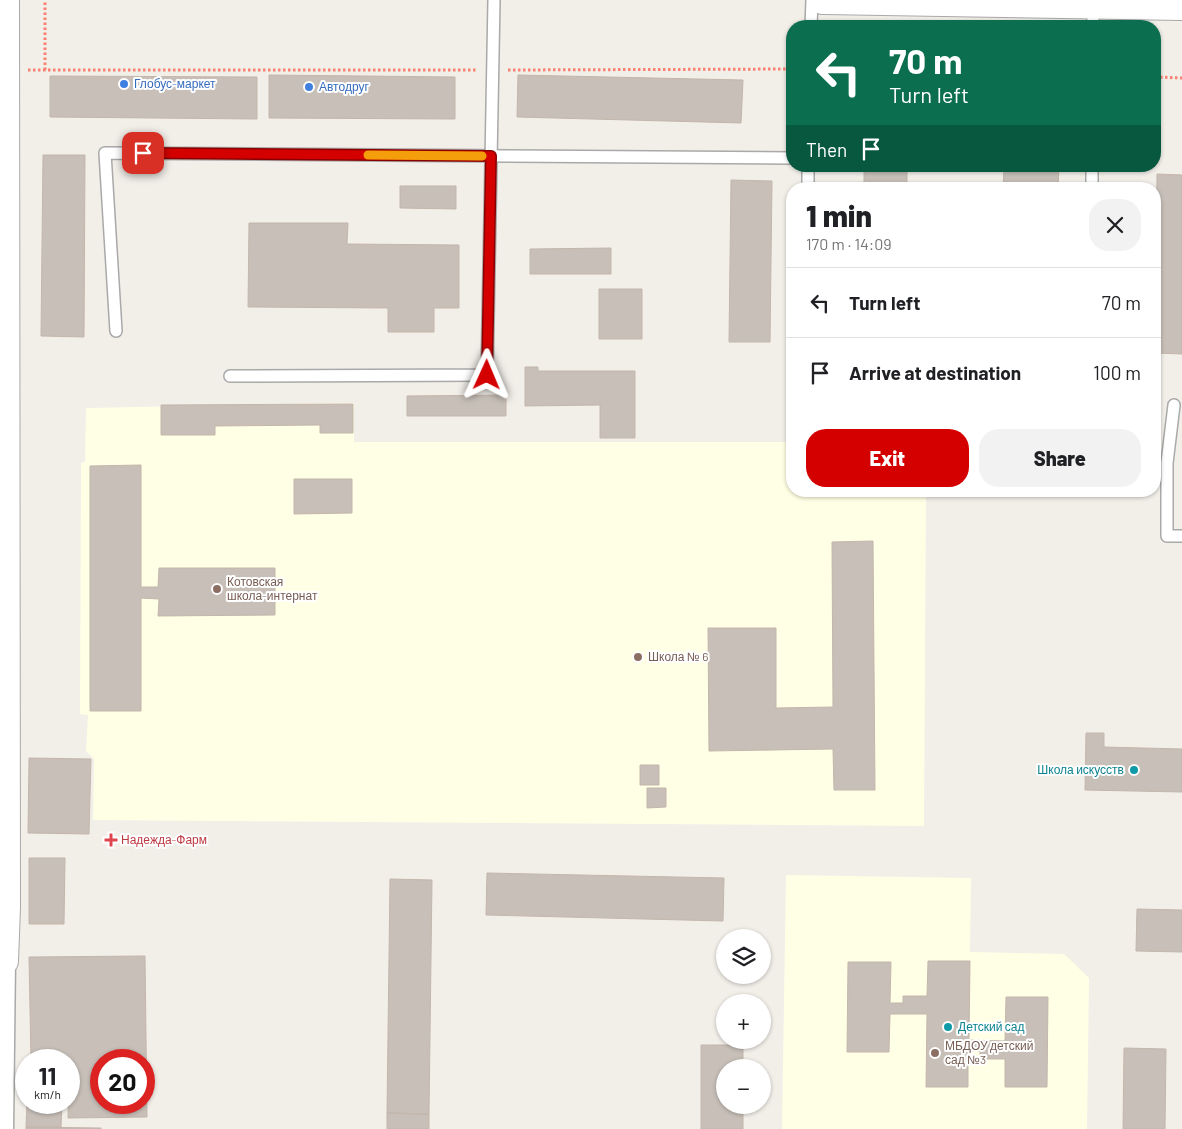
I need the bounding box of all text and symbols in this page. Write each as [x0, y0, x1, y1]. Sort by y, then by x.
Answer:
text: 70 m [889, 39, 963, 81]
icon: left [806, 40, 871, 105]
place label: Глобус-маркет [134, 76, 216, 91]
marker: Глобус-маркет [118, 78, 130, 90]
place label: Автодруг [319, 79, 369, 94]
marker: Автодруг [303, 81, 315, 93]
text: Turn left [889, 81, 969, 107]
pin [122, 132, 164, 174]
icon: arrive [857, 135, 885, 163]
text: Then [806, 138, 847, 161]
icon: arrive [129, 139, 157, 167]
text: 1 min [806, 197, 872, 233]
button: close [1089, 199, 1141, 251]
text: 170 m · 14:09 [806, 234, 892, 253]
icon: left [806, 289, 834, 317]
text: Turn left [849, 291, 920, 314]
text: 70 m [1102, 291, 1141, 314]
position arrow [460, 348, 512, 400]
icon: arrive [806, 359, 834, 387]
text: Arrive at destination [849, 361, 1021, 384]
text: 100 m [1093, 361, 1141, 384]
button: Exit [806, 429, 969, 487]
button: Share [979, 429, 1141, 487]
place label: Котовская школа-интернат [227, 574, 318, 603]
marker: Котовская школа-интернат [211, 583, 223, 595]
place label: Школа № 6 [648, 649, 708, 663]
marker: Школа № 6 [632, 651, 644, 663]
place label: Школа искусств [1037, 762, 1124, 777]
marker: Школа искусств [1128, 764, 1140, 776]
place label: Надежда-Фарм [121, 832, 207, 847]
marker: Надежда-Фарм [105, 834, 117, 846]
map controls [716, 929, 771, 1114]
button: layers [716, 929, 771, 984]
button: + [716, 994, 771, 1049]
place label: Детский сад [958, 1019, 1025, 1034]
marker: Детский сад [942, 1021, 954, 1033]
place label: МБДОУ детский сад №3 [945, 1038, 1033, 1067]
marker: МБДОУ детский сад №3 [929, 1047, 941, 1059]
speed limit sign: 20 [90, 1049, 155, 1114]
button: − [716, 1059, 771, 1114]
text: 11 [39, 1060, 56, 1090]
text: km/h [34, 1087, 61, 1101]

